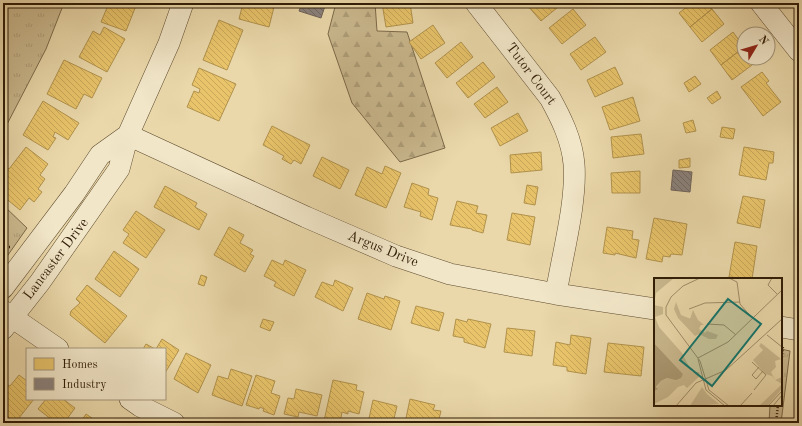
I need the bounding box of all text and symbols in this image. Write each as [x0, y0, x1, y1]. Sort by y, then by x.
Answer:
north arrow [736, 26, 776, 66]
text: N [756, 34, 770, 48]
street label: Tutor Court [503, 40, 559, 108]
street label: Lancaster Drive [21, 216, 91, 302]
street label: Argus Drive [346, 228, 420, 270]
inset map [654, 278, 782, 406]
legend [26, 348, 166, 400]
text: Homes [62, 359, 98, 371]
text: Industry [62, 379, 107, 391]

